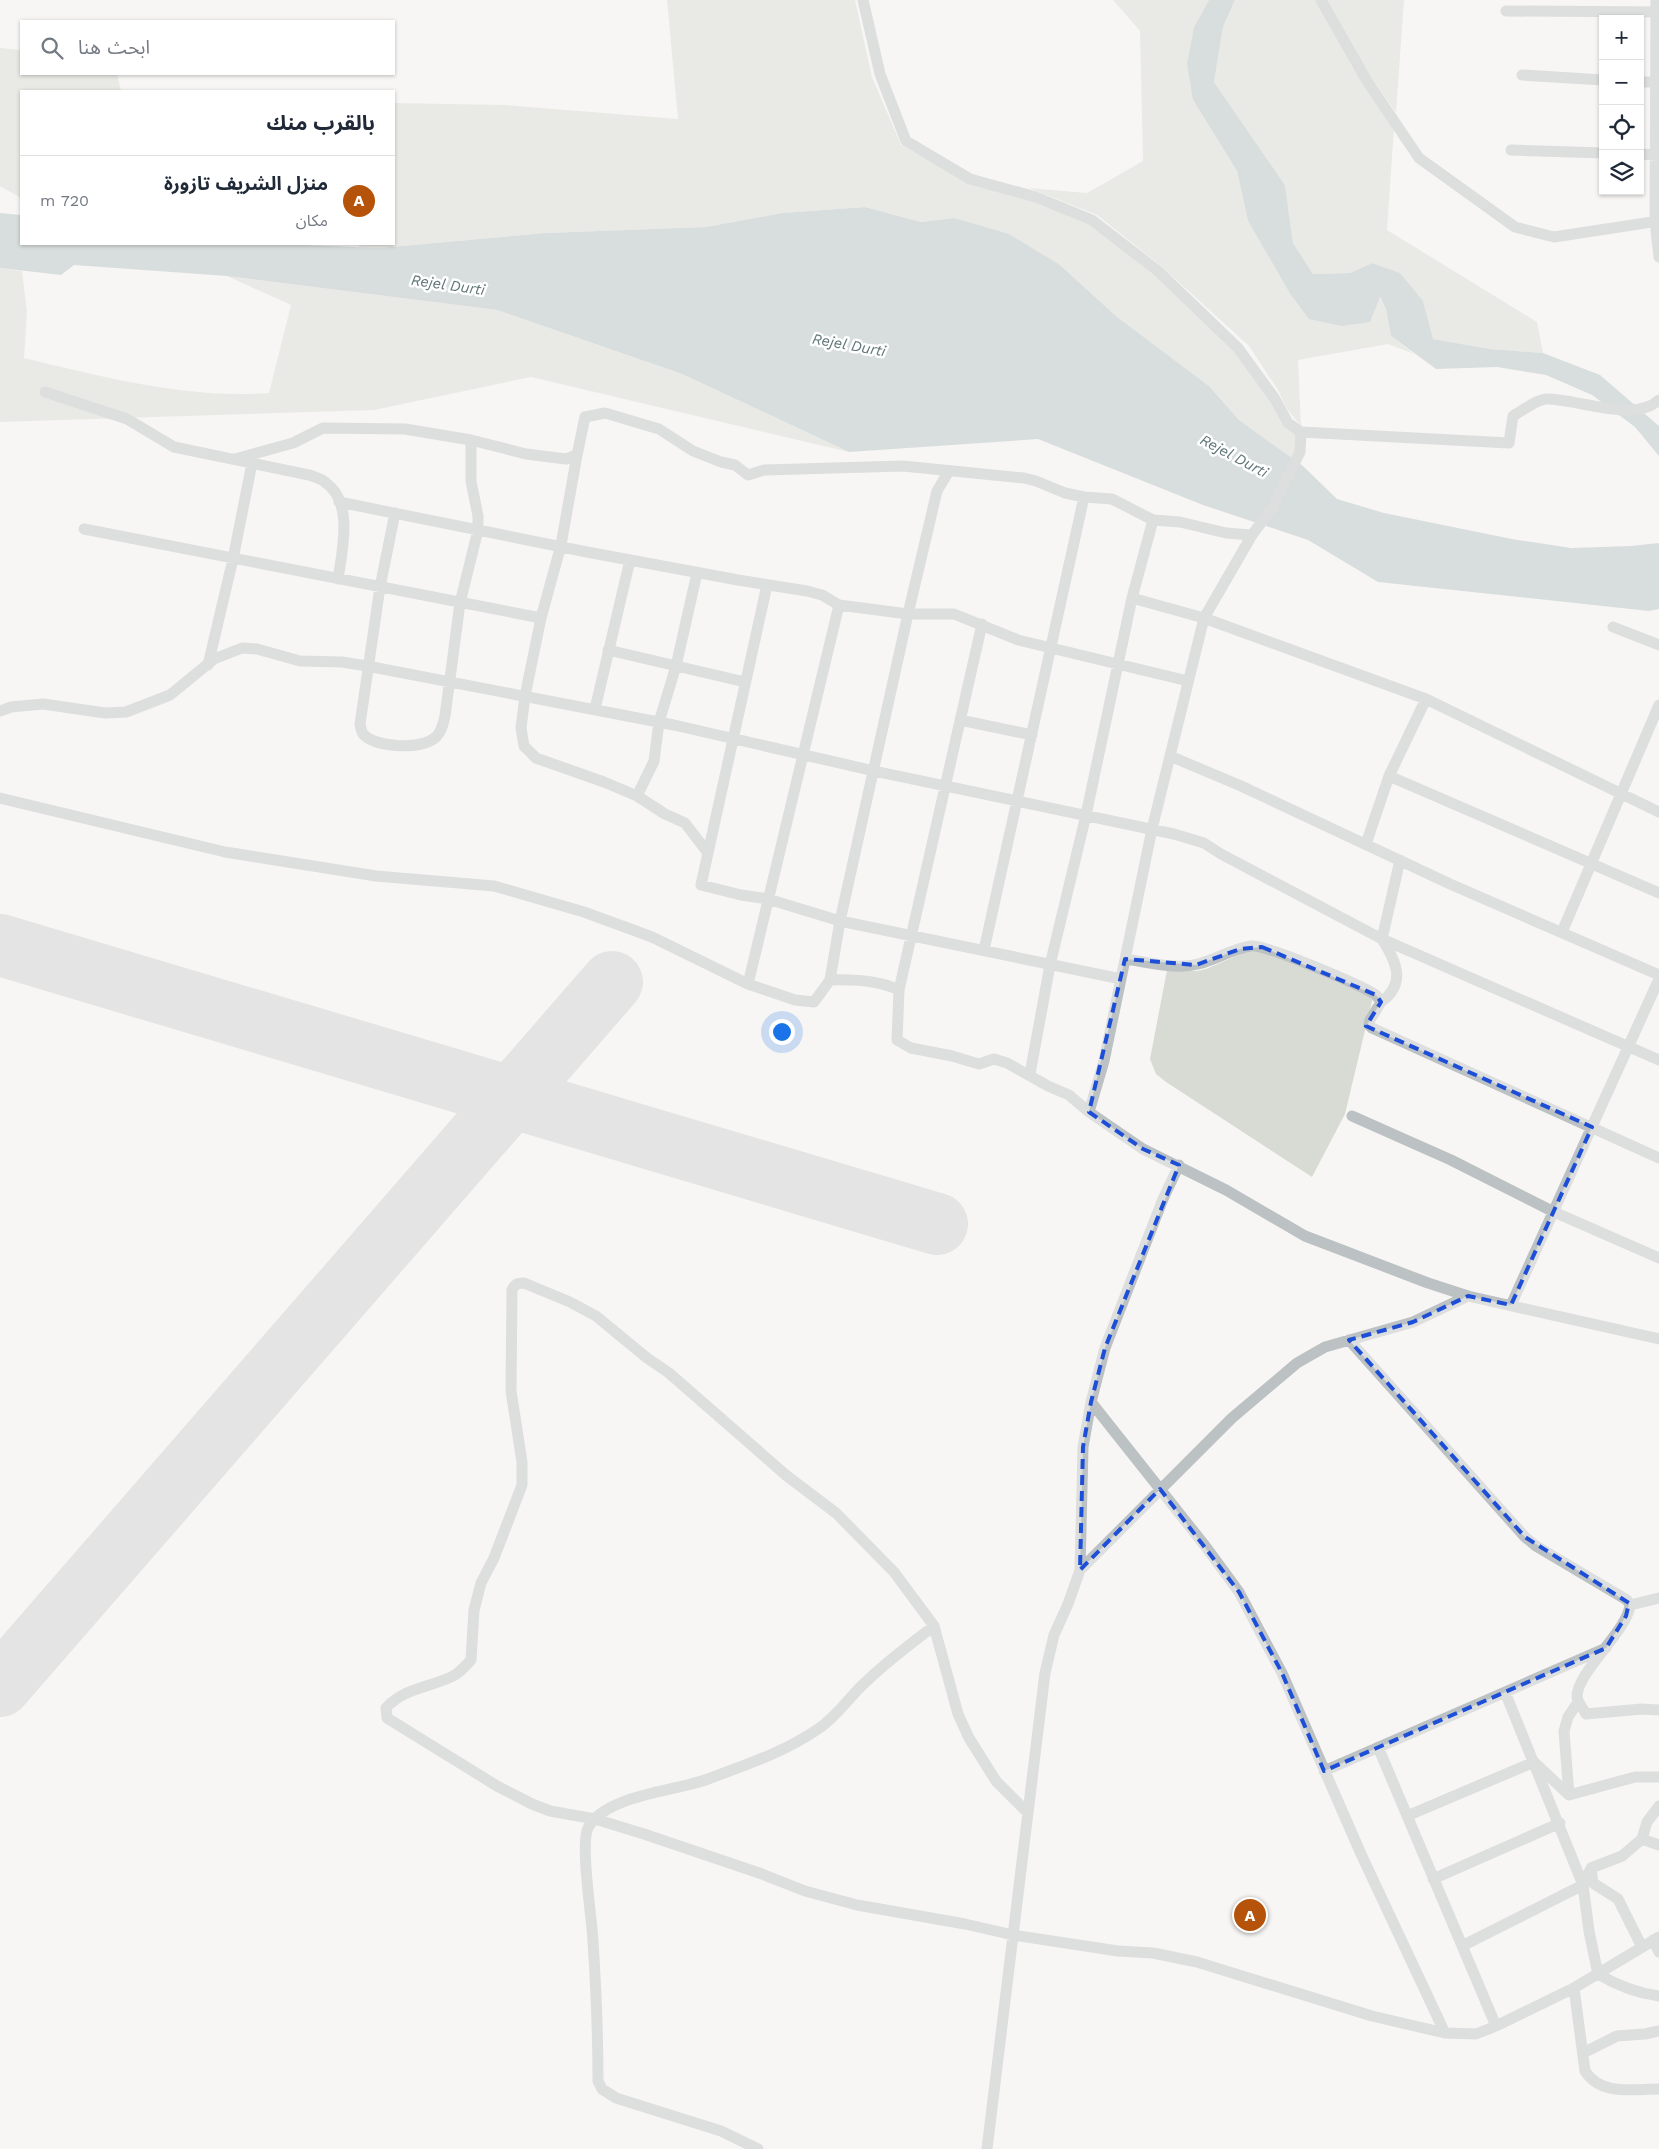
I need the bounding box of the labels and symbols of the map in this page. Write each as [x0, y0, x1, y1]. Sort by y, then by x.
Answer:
water label: Rejel Durti [410, 271, 487, 299]
water label: Rejel Durti [811, 330, 888, 361]
water label: Rejel Durti [1197, 431, 1272, 482]
your location [769, 1019, 795, 1045]
pin: A [1234, 1896, 1266, 1934]

